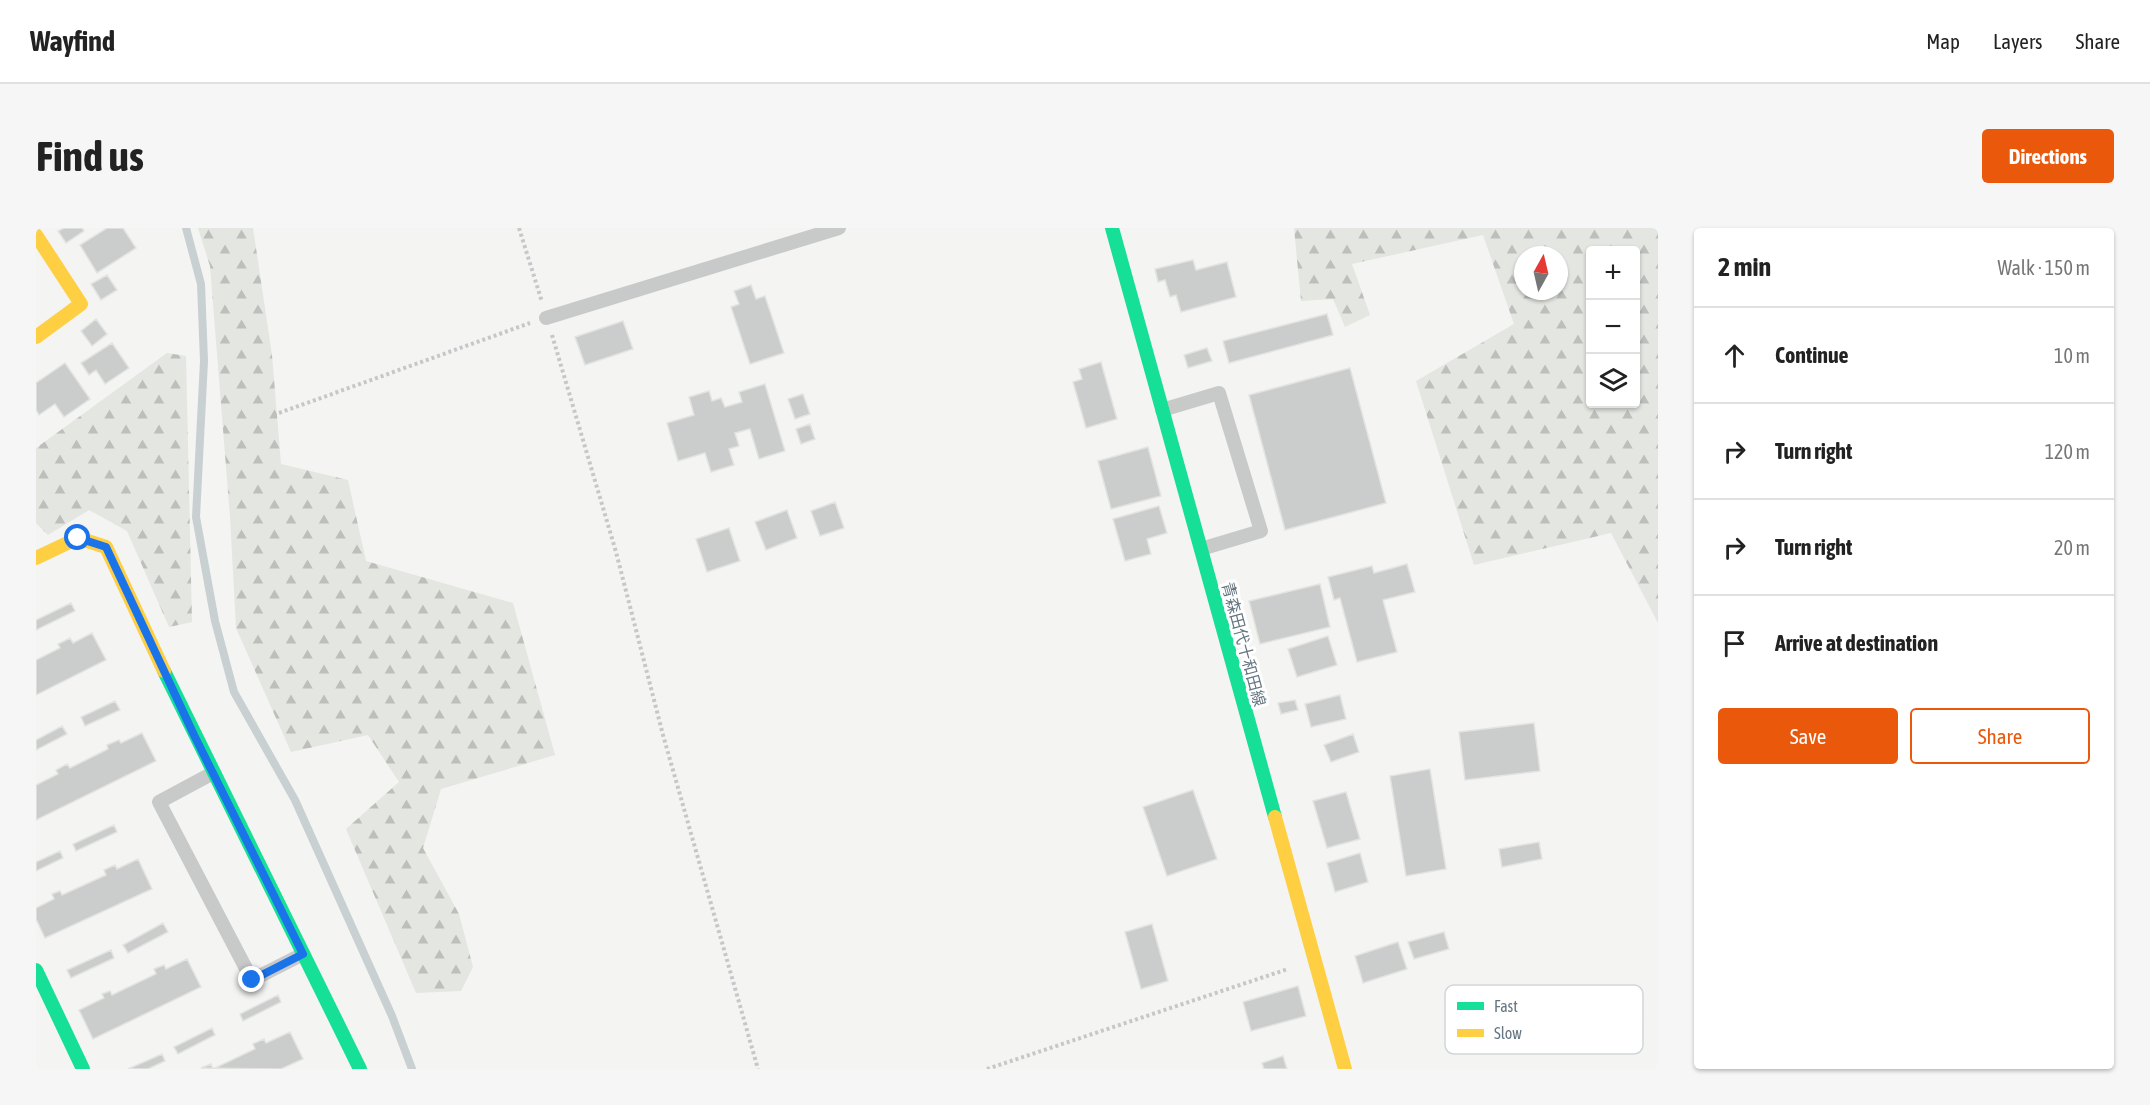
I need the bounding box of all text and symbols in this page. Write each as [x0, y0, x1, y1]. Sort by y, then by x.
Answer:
text: Wayfind [30, 25, 115, 57]
text: Map [1926, 29, 1960, 53]
text: Layers [1993, 29, 2043, 53]
text: Share [2076, 29, 2120, 53]
button: Directions [1982, 129, 2114, 183]
text: Find us [36, 132, 144, 180]
north arrow [1514, 246, 1568, 300]
map controls [1586, 246, 1640, 408]
button: + [1586, 246, 1640, 300]
text: 2 min [1718, 252, 1771, 282]
text: Walk · 150 m [1998, 256, 2090, 279]
button: − [1586, 300, 1640, 354]
icon: ahead [1718, 339, 1751, 372]
text: Continue [1775, 342, 1849, 368]
text: 10 m [2054, 344, 2090, 367]
button: layers [1586, 354, 1640, 408]
icon: right [1718, 435, 1751, 468]
text: Turn right [1775, 438, 1852, 464]
text: 120 m [2045, 440, 2090, 463]
route start [64, 524, 90, 550]
icon: right [1718, 531, 1751, 564]
text: Turn right [1775, 534, 1852, 560]
text: 20 m [2054, 536, 2090, 559]
street label: 青森田代十和田線 [1219, 580, 1269, 708]
icon: arrive [1718, 627, 1751, 660]
text: Arrive at destination [1775, 630, 1938, 656]
button: Save [1718, 708, 1898, 764]
button: Share [1910, 708, 2090, 764]
route end [238, 966, 264, 992]
legend [1445, 985, 1643, 1054]
text: Fast [1494, 997, 1518, 1015]
text: Slow [1494, 1024, 1522, 1042]

